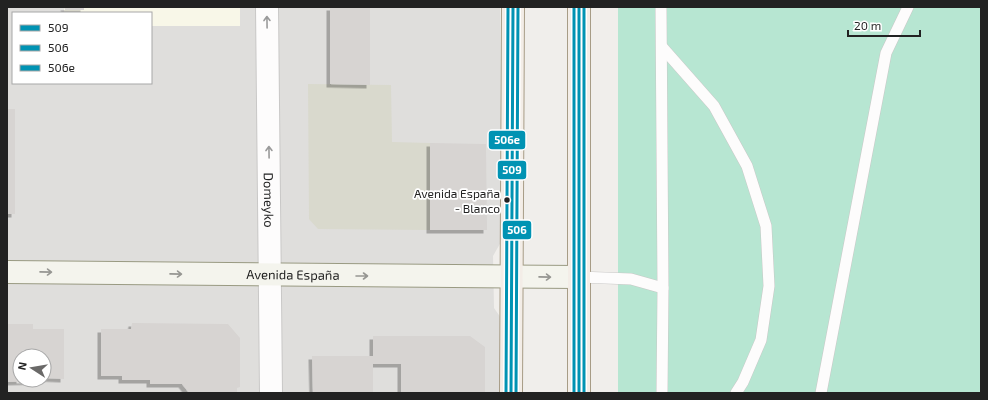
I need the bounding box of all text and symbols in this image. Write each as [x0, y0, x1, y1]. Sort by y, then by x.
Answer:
legend [12, 12, 152, 84]
scale bar [848, 12, 920, 38]
one-way arrow [263, 16, 271, 29]
text: 20 m [854, 18, 881, 32]
text: 509 [48, 20, 69, 34]
text: 506 [48, 40, 69, 54]
text: 506e [48, 60, 75, 74]
line badge: 506e [488, 130, 526, 150]
text: 506e [494, 133, 520, 146]
one-way arrow [265, 146, 273, 159]
line badge: 509 [497, 160, 527, 180]
text: 509 [502, 163, 522, 176]
street label: Domeyko [261, 172, 277, 228]
place label: Avenida España - Blanco [414, 186, 500, 215]
marker: Avenida España - Blanco [502, 195, 512, 205]
line badge: 506 [502, 220, 532, 240]
text: 506 [507, 223, 527, 236]
street label: Avenida España [246, 266, 340, 283]
one-way arrow [39, 269, 52, 276]
one-way arrow [169, 270, 182, 278]
one-way arrow [355, 272, 368, 280]
one-way arrow [538, 273, 551, 280]
north arrow [12, 348, 52, 388]
text: N [15, 361, 29, 371]

